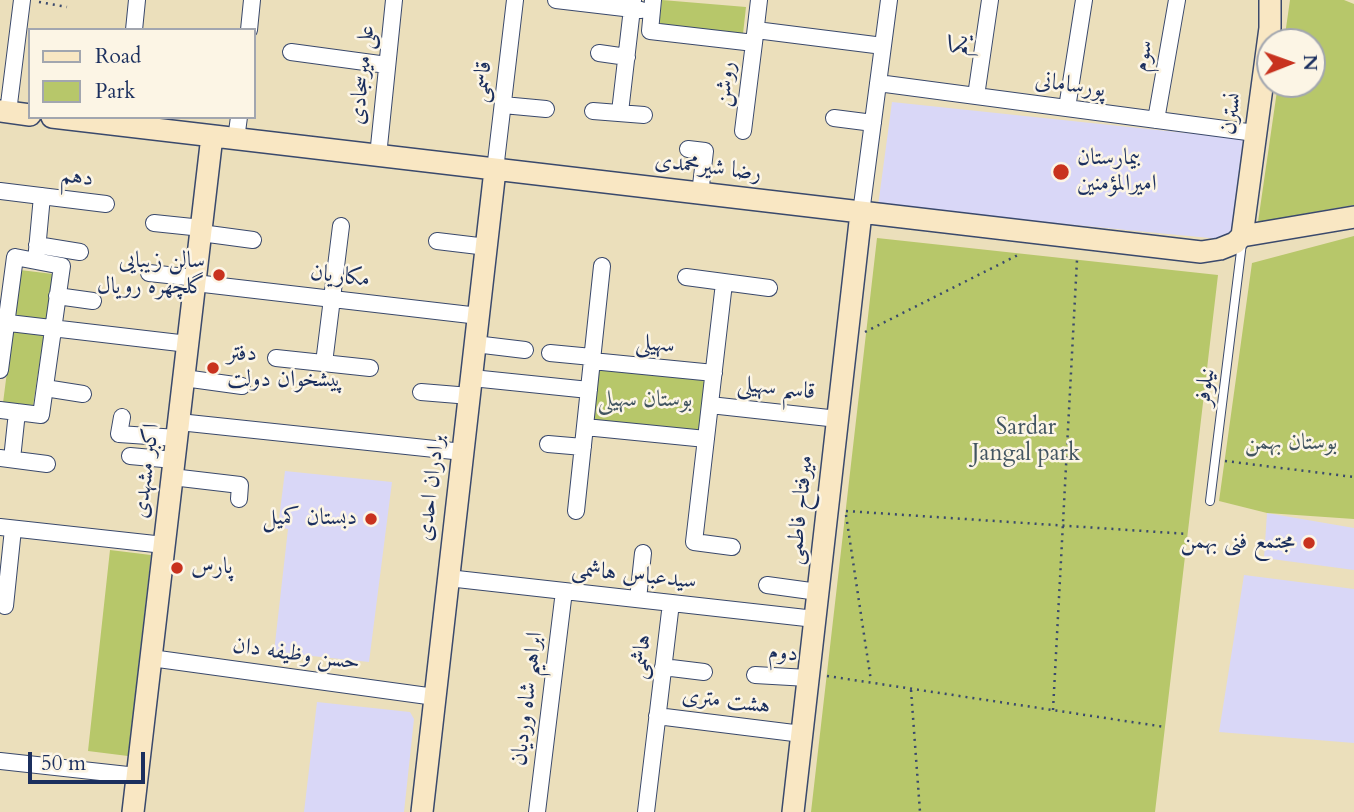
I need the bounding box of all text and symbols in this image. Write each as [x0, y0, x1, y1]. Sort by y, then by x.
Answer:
street label: علی میرسجادی [344, 24, 382, 126]
legend [28, 28, 256, 119]
north arrow [1256, 28, 1326, 98]
street label: یکم [946, 33, 976, 57]
street label: سوم [1128, 38, 1160, 74]
text: Road [95, 42, 141, 71]
text: N [1297, 54, 1323, 71]
street label: قاسمی [467, 60, 499, 104]
street label: روشن [710, 60, 742, 108]
street label: پورسامانی [1033, 67, 1107, 105]
text: Park [95, 77, 135, 106]
street label: نسترن [1215, 91, 1249, 137]
place label: بیمارستان امیرالمؤمنین [1077, 145, 1157, 199]
street label: رضا شیرمحمدی [653, 148, 763, 188]
street label: دهم [59, 162, 95, 194]
marker: بیمارستان امیرالمؤمنین [1051, 162, 1071, 182]
place label: سالن زیبایی گلچهره رویال [97, 248, 205, 302]
street label: مکاریان [308, 260, 372, 294]
marker: سالن زیبایی گلچهره رویال [211, 267, 227, 283]
street label: سهیلی [634, 330, 676, 360]
place label: دفتر پیشخوان دولت [227, 341, 343, 395]
marker: دفتر پیشخوان دولت [205, 360, 221, 376]
street label: نیلوفر [1190, 366, 1222, 408]
street label: قاسم سهیلی [736, 371, 816, 407]
park label: بوستان سهیلی [598, 387, 692, 415]
park label: Sardar Jangal park [972, 415, 1080, 469]
street label: اکبر مشهدی [127, 422, 167, 520]
park label: بوستان بهمن [1245, 430, 1337, 458]
street label: برادران احدی [412, 433, 452, 543]
street label: میرفتاح فاطمی [782, 454, 820, 566]
place label: دبستان کمیل [262, 505, 357, 533]
marker: دبستان کمیل [363, 511, 379, 527]
place label: مجتمع فنی بهمن [1181, 529, 1295, 557]
marker: مجتمع فنی بهمن [1301, 535, 1317, 551]
place label: پارس [191, 554, 233, 582]
street label: سیدعباس هاشمی [570, 556, 698, 596]
marker: پارس [169, 560, 185, 576]
street label: ابراهیم شاه وردیان [506, 630, 550, 768]
street label: حسن وظیفه دان [231, 632, 361, 678]
street label: هاشمی [626, 633, 658, 681]
street label: دوم [767, 639, 799, 669]
street label: هشت متری [680, 683, 772, 721]
scale bar [32, 738, 149, 782]
text: 50 m [41, 749, 86, 778]

